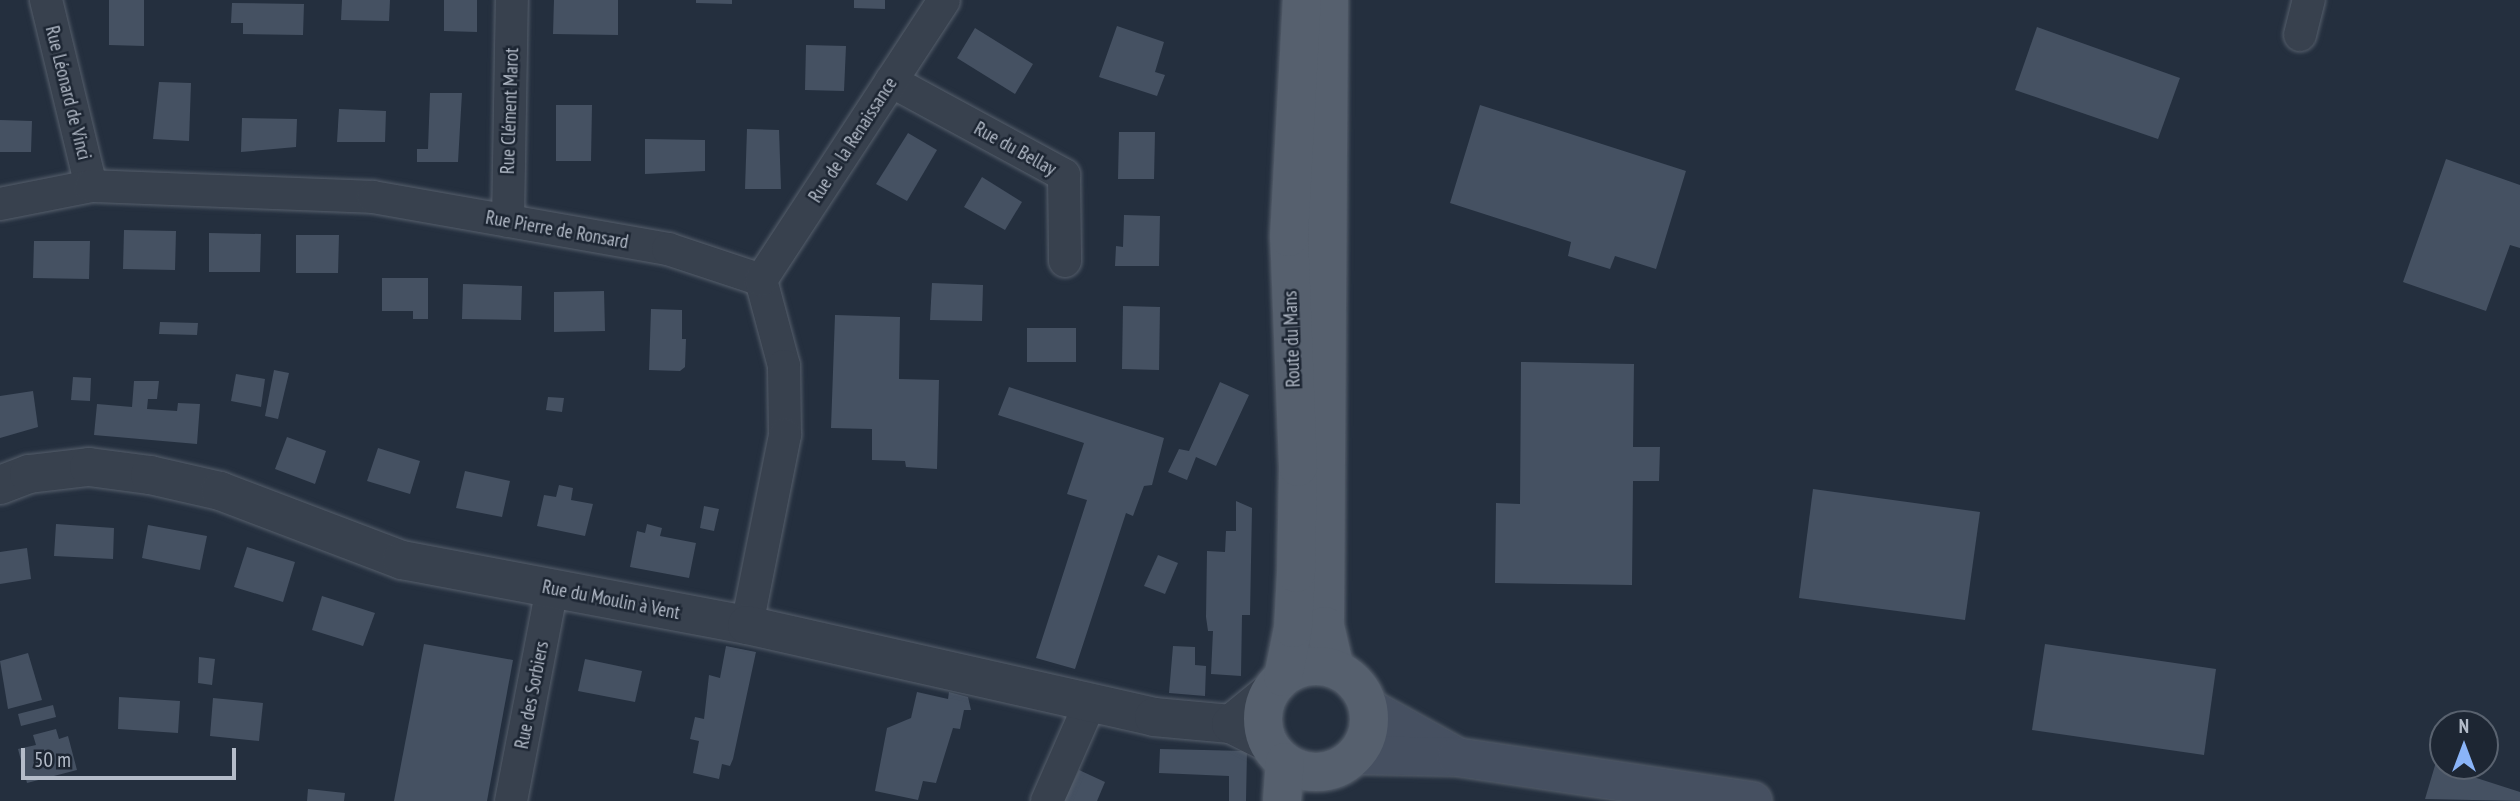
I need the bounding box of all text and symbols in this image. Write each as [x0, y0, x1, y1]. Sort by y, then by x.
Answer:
street label: Rue Léonard de Vinci [40, 23, 96, 163]
street label: Rue Clément Marot [496, 47, 524, 175]
street label: Rue de la Renaissance [804, 73, 902, 207]
street label: Rue du Bellay [970, 117, 1060, 181]
street label: Rue Pierre de Ronsard [484, 206, 630, 254]
street label: Route du Mans [1279, 290, 1305, 388]
street label: Rue du Moulin à Vent [540, 575, 682, 625]
street label: Rue des Sorbiers [510, 639, 554, 751]
north arrow [2429, 710, 2499, 780]
text: N [2459, 714, 2469, 738]
scale bar [24, 734, 240, 778]
text: 50 m [34, 746, 71, 773]

